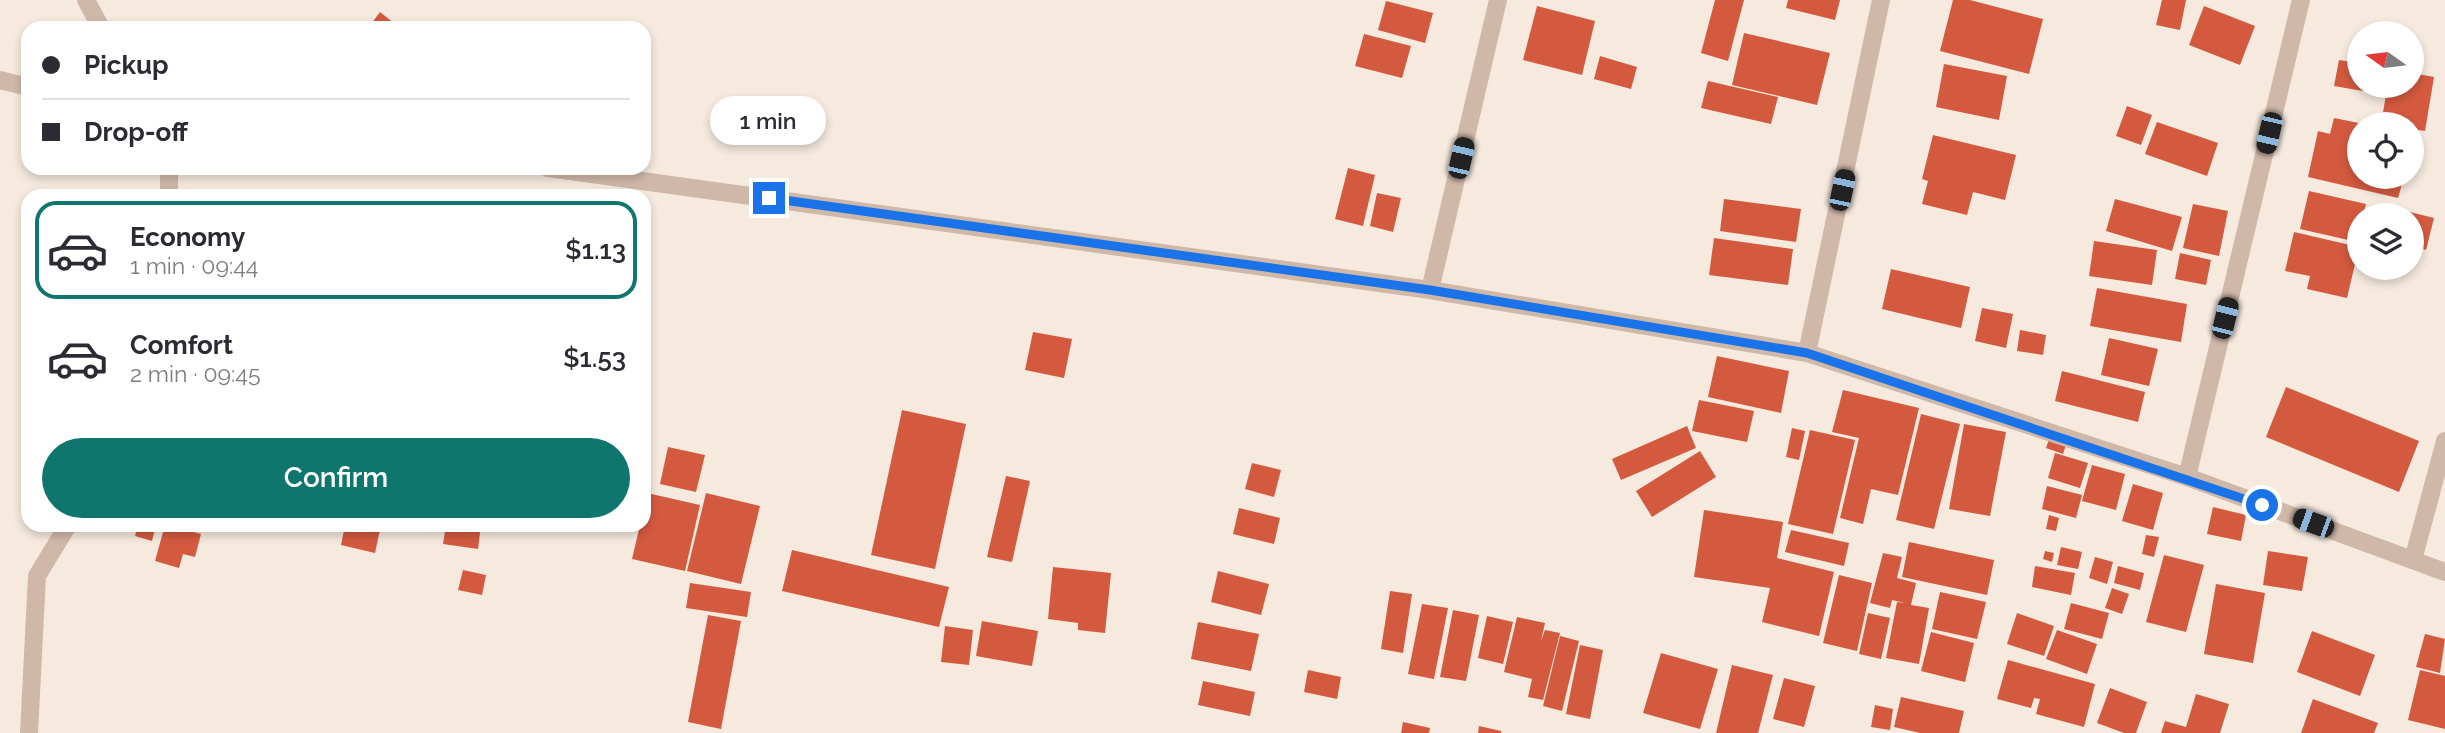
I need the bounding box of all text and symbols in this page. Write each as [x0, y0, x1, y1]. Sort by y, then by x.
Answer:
north arrow [2347, 21, 2424, 98]
map controls [2347, 21, 2424, 280]
text: Pickup [84, 50, 169, 80]
callout: 1 min [711, 96, 827, 146]
text: 1 min [739, 107, 797, 134]
car [2255, 110, 2284, 156]
button: locate [2347, 112, 2424, 189]
text: Drop-off [84, 117, 188, 147]
car [1447, 135, 1476, 181]
car [1828, 167, 1857, 213]
route end [753, 182, 785, 214]
button: layers [2347, 203, 2424, 280]
icon: car [46, 219, 109, 282]
text: Economy [130, 222, 245, 252]
text: $1.13 [565, 235, 626, 265]
text: 1 min · 09:44 [130, 252, 258, 279]
car [2210, 295, 2241, 341]
icon: car [46, 327, 109, 390]
text: Comfort [130, 330, 233, 360]
text: $1.53 [563, 343, 626, 373]
text: 2 min · 09:45 [130, 360, 260, 387]
button: Confirm [42, 438, 630, 518]
route start [2246, 489, 2278, 521]
car [2290, 506, 2337, 540]

